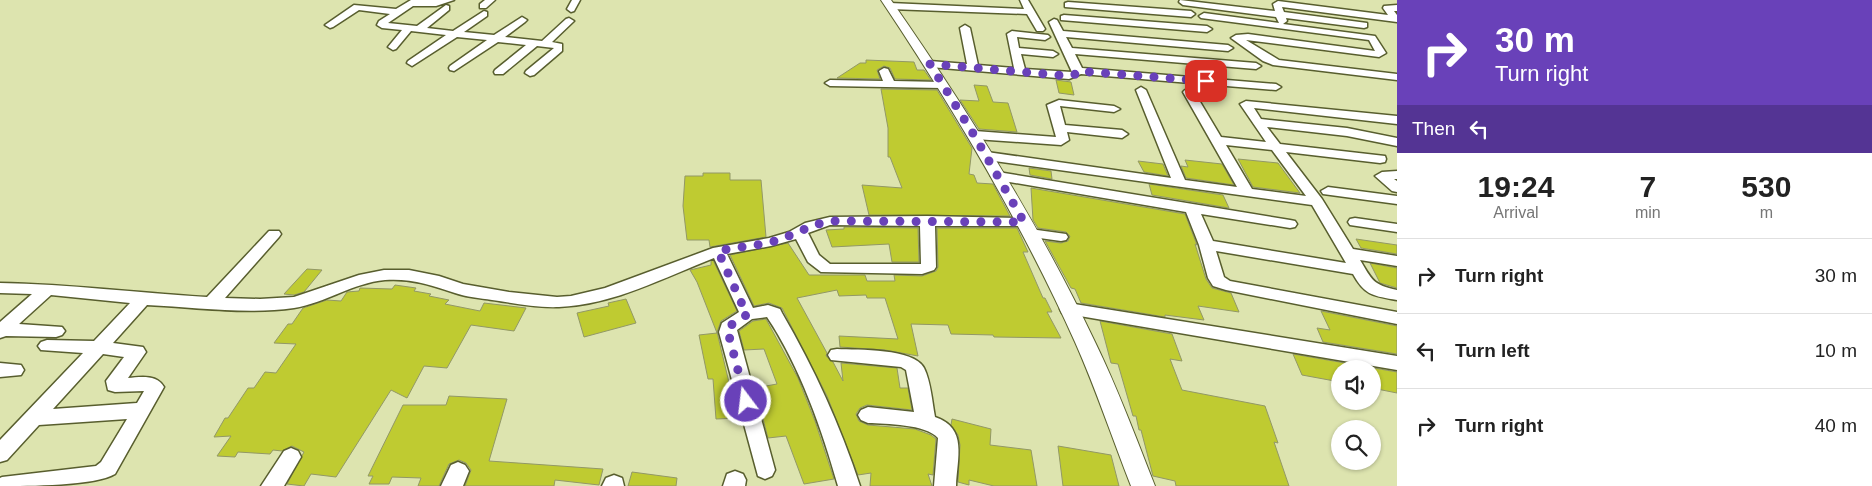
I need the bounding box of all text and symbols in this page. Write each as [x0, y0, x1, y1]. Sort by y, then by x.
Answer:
icon: right [1412, 20, 1477, 85]
text: 30 m [1495, 20, 1575, 59]
pin [1185, 60, 1227, 102]
text: Turn right [1495, 61, 1588, 86]
icon: arrive [1192, 67, 1220, 95]
icon: left [1465, 115, 1493, 143]
text: Then [1412, 118, 1455, 139]
text: 19:24 [1478, 170, 1554, 203]
text: 7 [1639, 170, 1656, 203]
text: 530 [1741, 170, 1791, 203]
text: Arrival [1493, 204, 1539, 221]
text: min [1635, 204, 1661, 221]
text: m [1760, 204, 1773, 221]
icon: right [1412, 262, 1440, 290]
text: Turn right [1455, 265, 1543, 286]
text: 30 m [1815, 265, 1857, 286]
icon: left [1412, 337, 1440, 365]
text: Turn left [1455, 340, 1530, 361]
text: 10 m [1815, 340, 1857, 361]
map controls [1331, 360, 1381, 470]
button: sound [1331, 360, 1381, 410]
position arrow [719, 374, 771, 426]
icon: right [1412, 412, 1440, 440]
text: Turn right [1455, 415, 1543, 436]
text: 40 m [1815, 415, 1857, 436]
button: search [1331, 420, 1381, 470]

